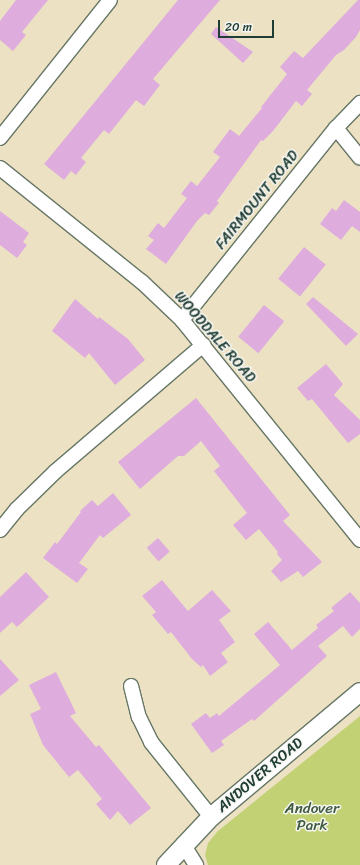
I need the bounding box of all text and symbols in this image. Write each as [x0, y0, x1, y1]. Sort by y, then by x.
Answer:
scale bar [220, 12, 276, 38]
text: 20 m [225, 16, 252, 38]
street label: FAIRMOUNT ROAD [212, 147, 302, 253]
street label: WOODDALE ROAD [170, 288, 260, 386]
street label: ANDOVER ROAD [213, 734, 307, 816]
park label: Andover Park [285, 799, 339, 834]

